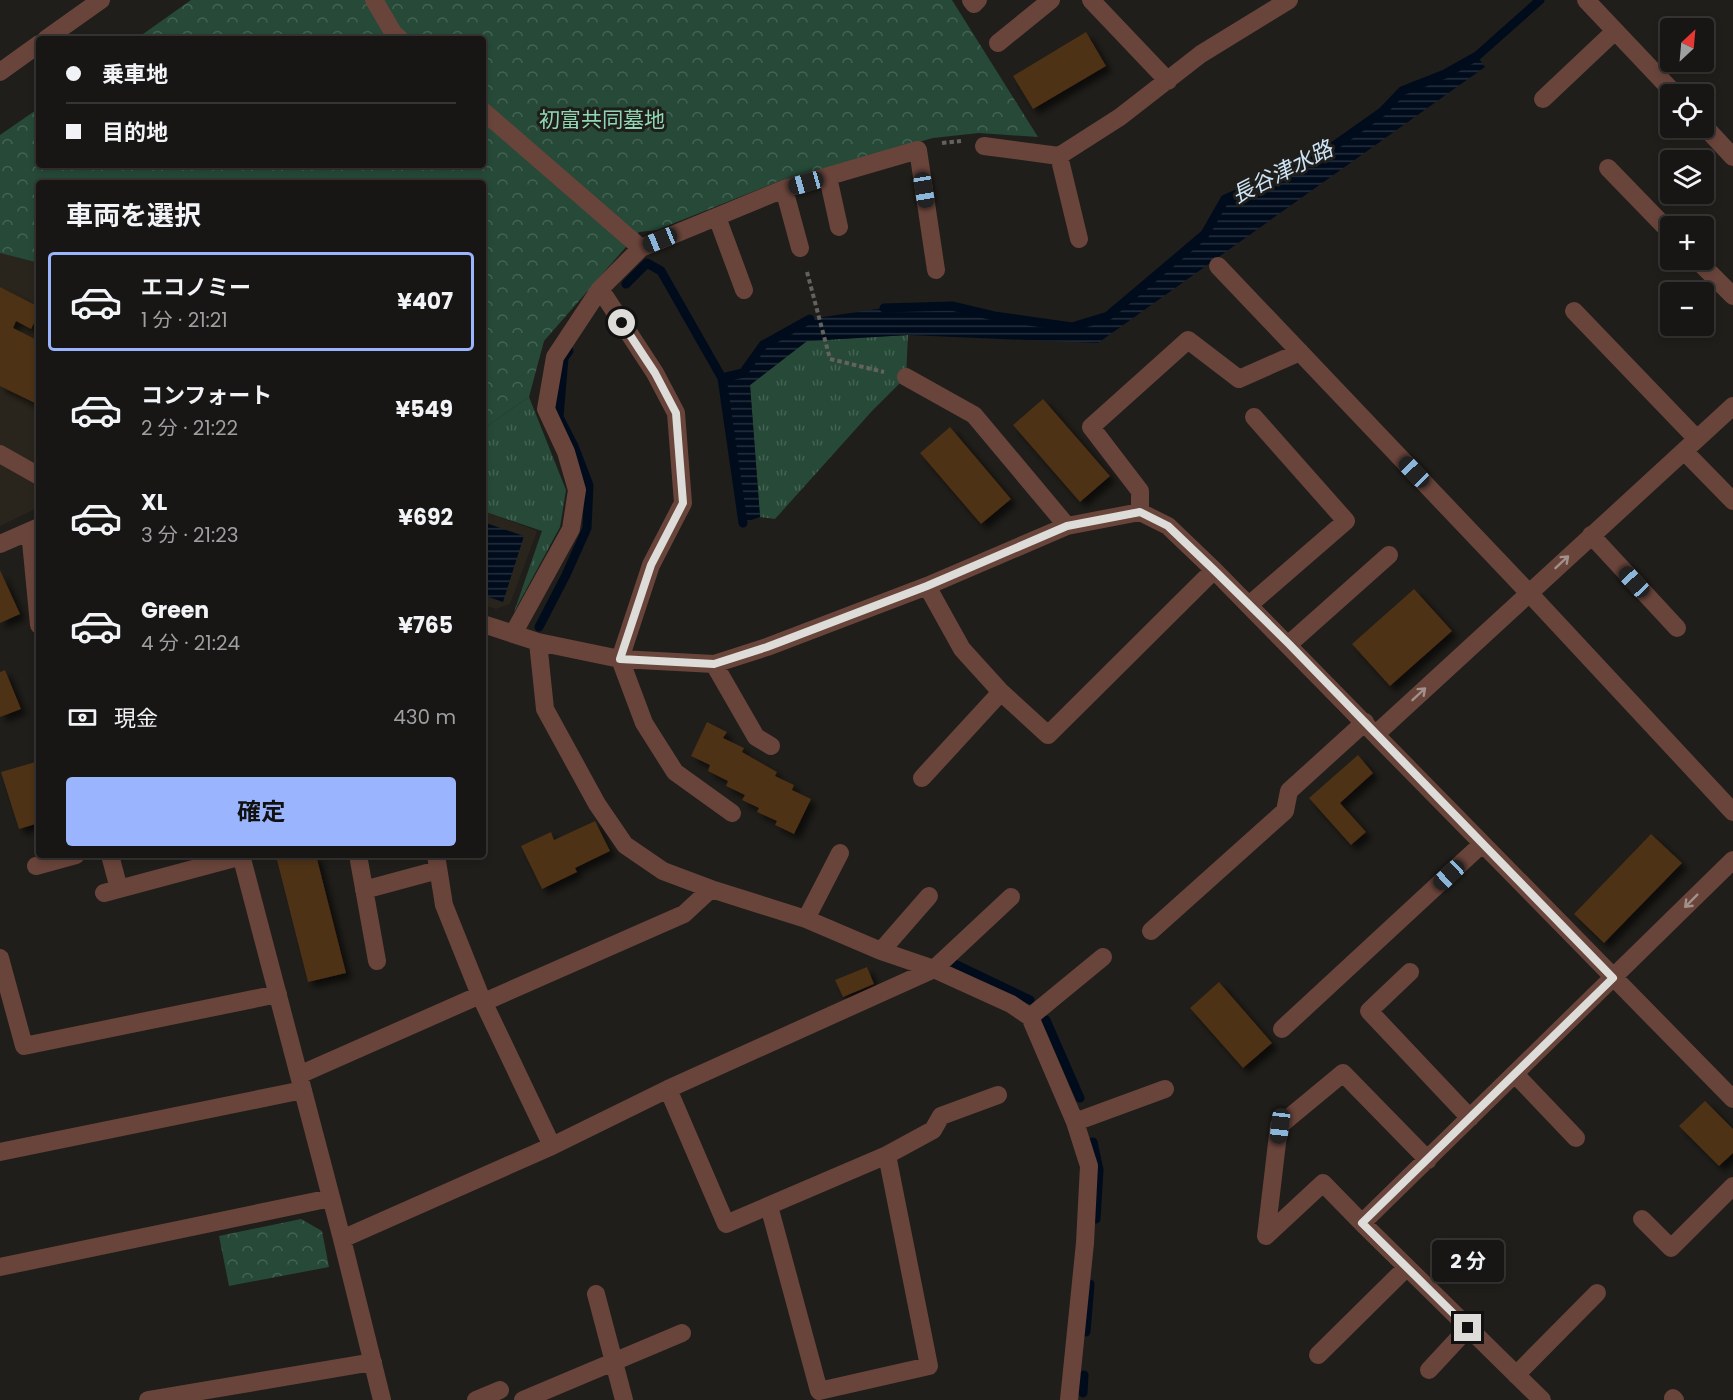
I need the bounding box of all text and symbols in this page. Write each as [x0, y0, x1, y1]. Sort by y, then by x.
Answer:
north arrow [1660, 18, 1714, 72]
map controls [1660, 18, 1714, 336]
text: 乗車地 [102, 59, 168, 90]
button: locate [1660, 84, 1714, 138]
park label: 初富共同墓地 [539, 105, 665, 134]
text: 目的地 [102, 117, 168, 148]
water label: 長谷津水路 [1226, 132, 1340, 211]
button: layers [1660, 150, 1714, 204]
car [786, 169, 826, 197]
car [912, 171, 936, 209]
text: 車両を選択 [66, 197, 201, 234]
button: + [1660, 216, 1714, 270]
car [640, 225, 680, 255]
text: エコノミー [141, 272, 251, 303]
icon: car [69, 275, 123, 329]
button: − [1660, 282, 1714, 336]
text: ¥407 [397, 286, 453, 317]
text: 1 分 · 21:21 [141, 306, 228, 334]
route start [608, 309, 635, 336]
text: コンフォート [141, 380, 272, 411]
icon: car [69, 383, 123, 437]
text: ¥549 [396, 394, 453, 425]
text: 2 分 · 21:22 [141, 414, 238, 442]
car [1395, 453, 1433, 491]
text: XL [141, 487, 167, 518]
icon: car [69, 491, 123, 545]
text: ¥692 [398, 502, 453, 533]
text: 3 分 · 21:23 [141, 521, 238, 549]
one-way arrow [1554, 555, 1569, 569]
car [1615, 563, 1653, 601]
text: Green [141, 595, 209, 626]
icon: car [69, 599, 123, 653]
text: ¥765 [398, 610, 453, 641]
text: 4 分 · 21:24 [141, 629, 240, 657]
one-way arrow [1411, 688, 1426, 702]
icon: cash [66, 701, 99, 734]
text: 現金 [114, 703, 158, 734]
text: 430 m [393, 703, 456, 731]
button: 確定 [66, 777, 456, 846]
car [1430, 856, 1468, 894]
one-way arrow [1684, 893, 1699, 908]
car [1269, 1107, 1291, 1145]
callout: 2 分 [1432, 1241, 1504, 1283]
text: 2 分 [1450, 1247, 1486, 1275]
route end [1454, 1314, 1481, 1341]

